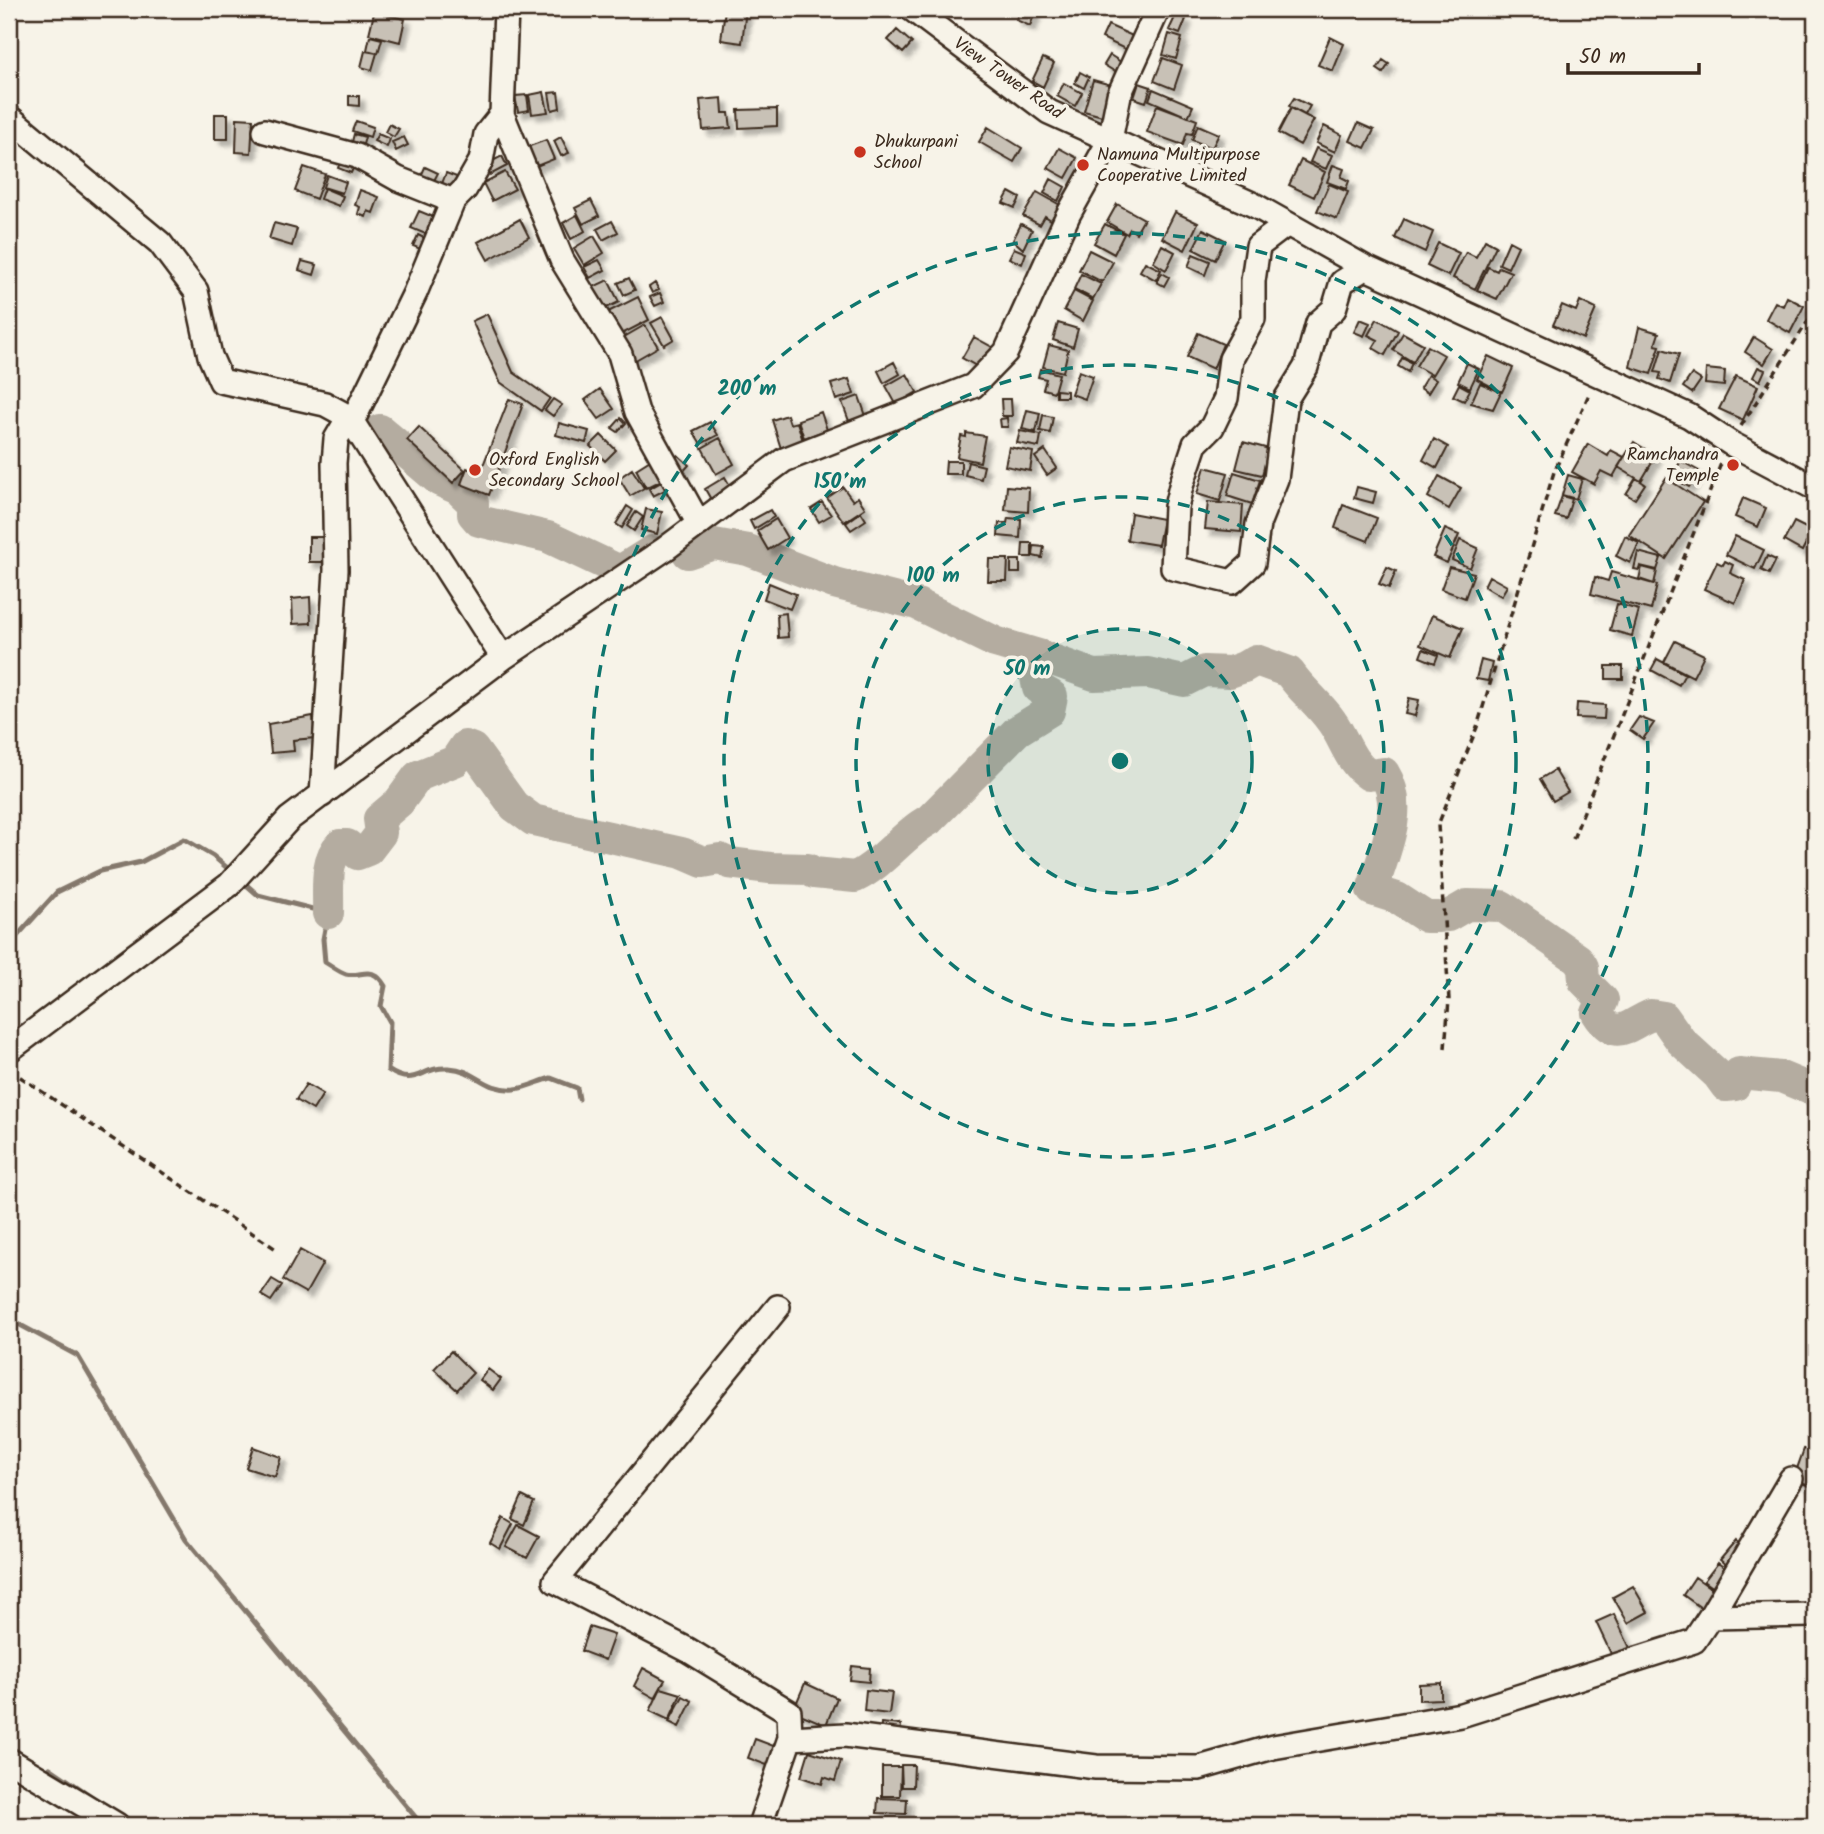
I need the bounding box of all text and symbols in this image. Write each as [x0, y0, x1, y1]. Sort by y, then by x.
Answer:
street label: View Tower Road [947, 30, 1070, 128]
scale bar [1568, 32, 1700, 76]
text: 50 m [1579, 41, 1626, 74]
place label: Dhukurpani School [874, 128, 959, 178]
place label: Namuna Multipurpose Cooperative Limited [1097, 141, 1260, 191]
marker: Dhukurpani School [852, 144, 868, 160]
marker: Namuna Multipurpose Cooperative Limited [1075, 157, 1091, 173]
text: 200 m [717, 373, 777, 406]
place label: Ramchandra Temple [1627, 441, 1719, 491]
place label: Oxford English Secondary School [489, 446, 620, 496]
marker: Ramchandra Temple [1725, 457, 1741, 473]
marker: Oxford English Secondary School [467, 462, 483, 478]
text: 150 m [813, 466, 867, 499]
text: 100 m [906, 560, 960, 593]
text: 50 m [1003, 653, 1050, 686]
centre of rings [1108, 749, 1132, 773]

